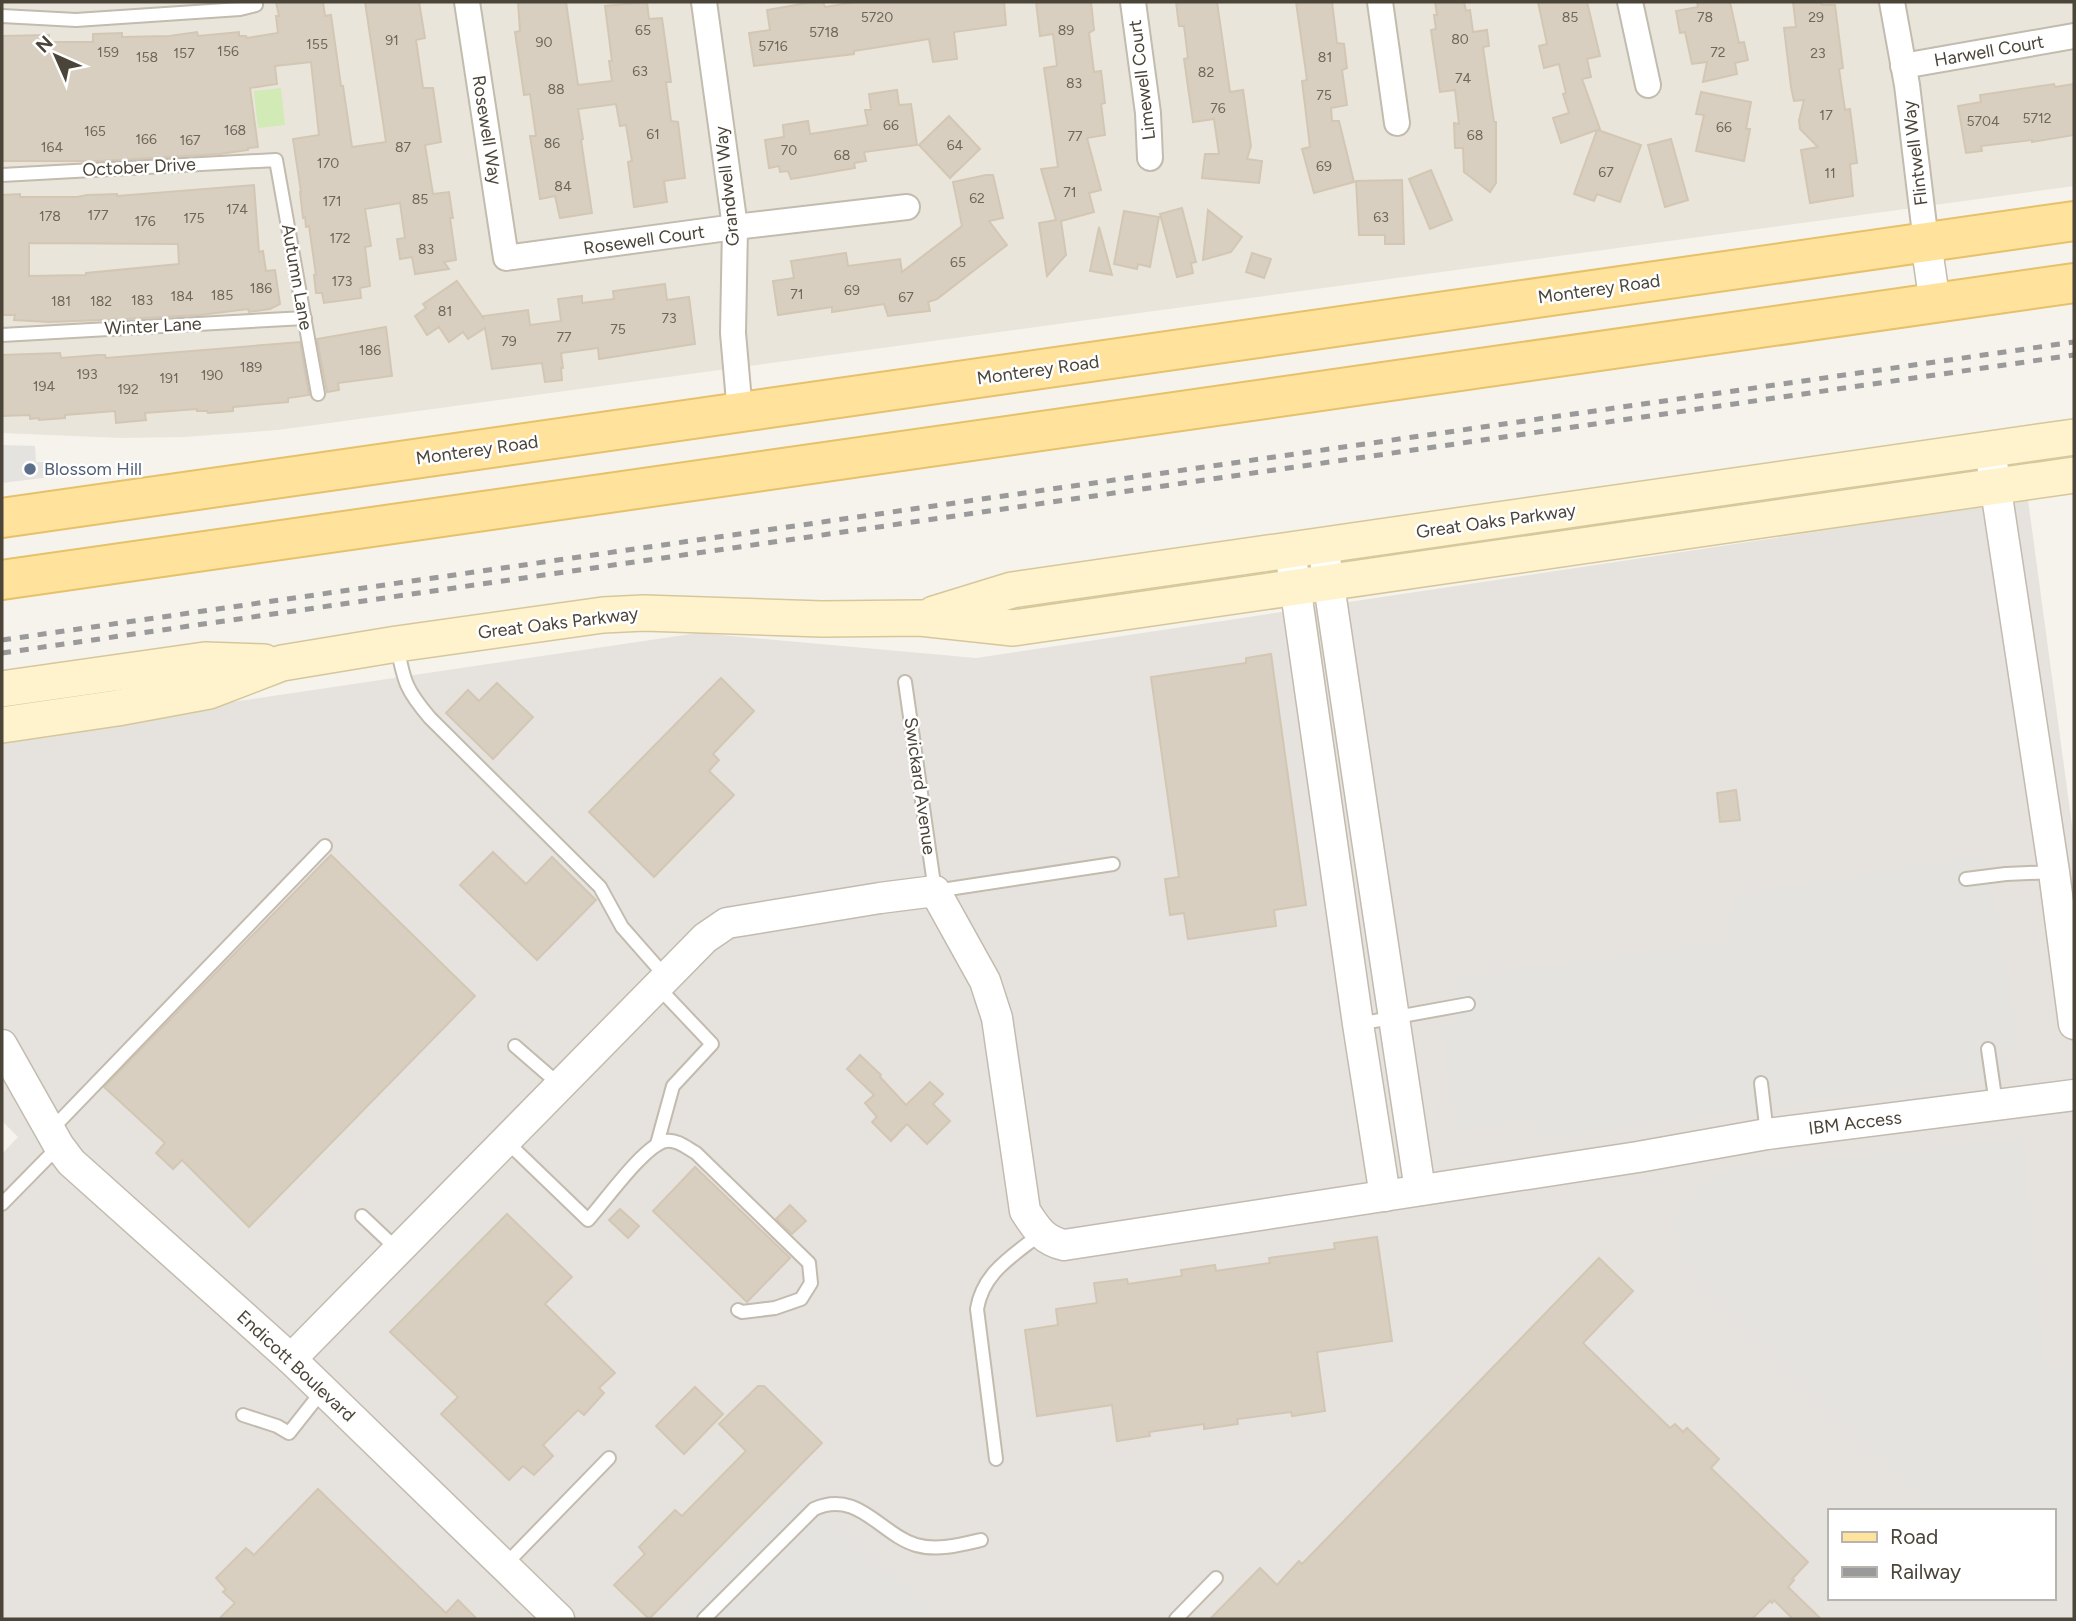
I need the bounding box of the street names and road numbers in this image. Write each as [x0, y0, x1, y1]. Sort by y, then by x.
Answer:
street label: Limewell Court [1124, 18, 1160, 141]
street label: Harwell Court [1932, 30, 2046, 71]
street label: Rosewell Way [467, 74, 507, 187]
street label: Flintwell Way [1898, 99, 1932, 207]
street label: Grandwell Way [710, 124, 744, 247]
street label: October Drive [82, 153, 196, 181]
street label: Rosewell Court [582, 221, 706, 259]
street label: Autumn Lane [277, 222, 317, 332]
street label: Monterey Road [1536, 270, 1662, 308]
street label: Winter Lane [104, 312, 202, 340]
street label: Monterey Road [975, 351, 1101, 389]
street label: Monterey Road [414, 431, 540, 469]
street label: Great Oaks Parkway [1415, 499, 1578, 543]
street label: Great Oaks Parkway [477, 602, 640, 644]
street label: Swickard Avenue [899, 716, 941, 856]
street label: IBM Access [1807, 1106, 1903, 1140]
street label: Endicott Boulevard [232, 1306, 360, 1426]

